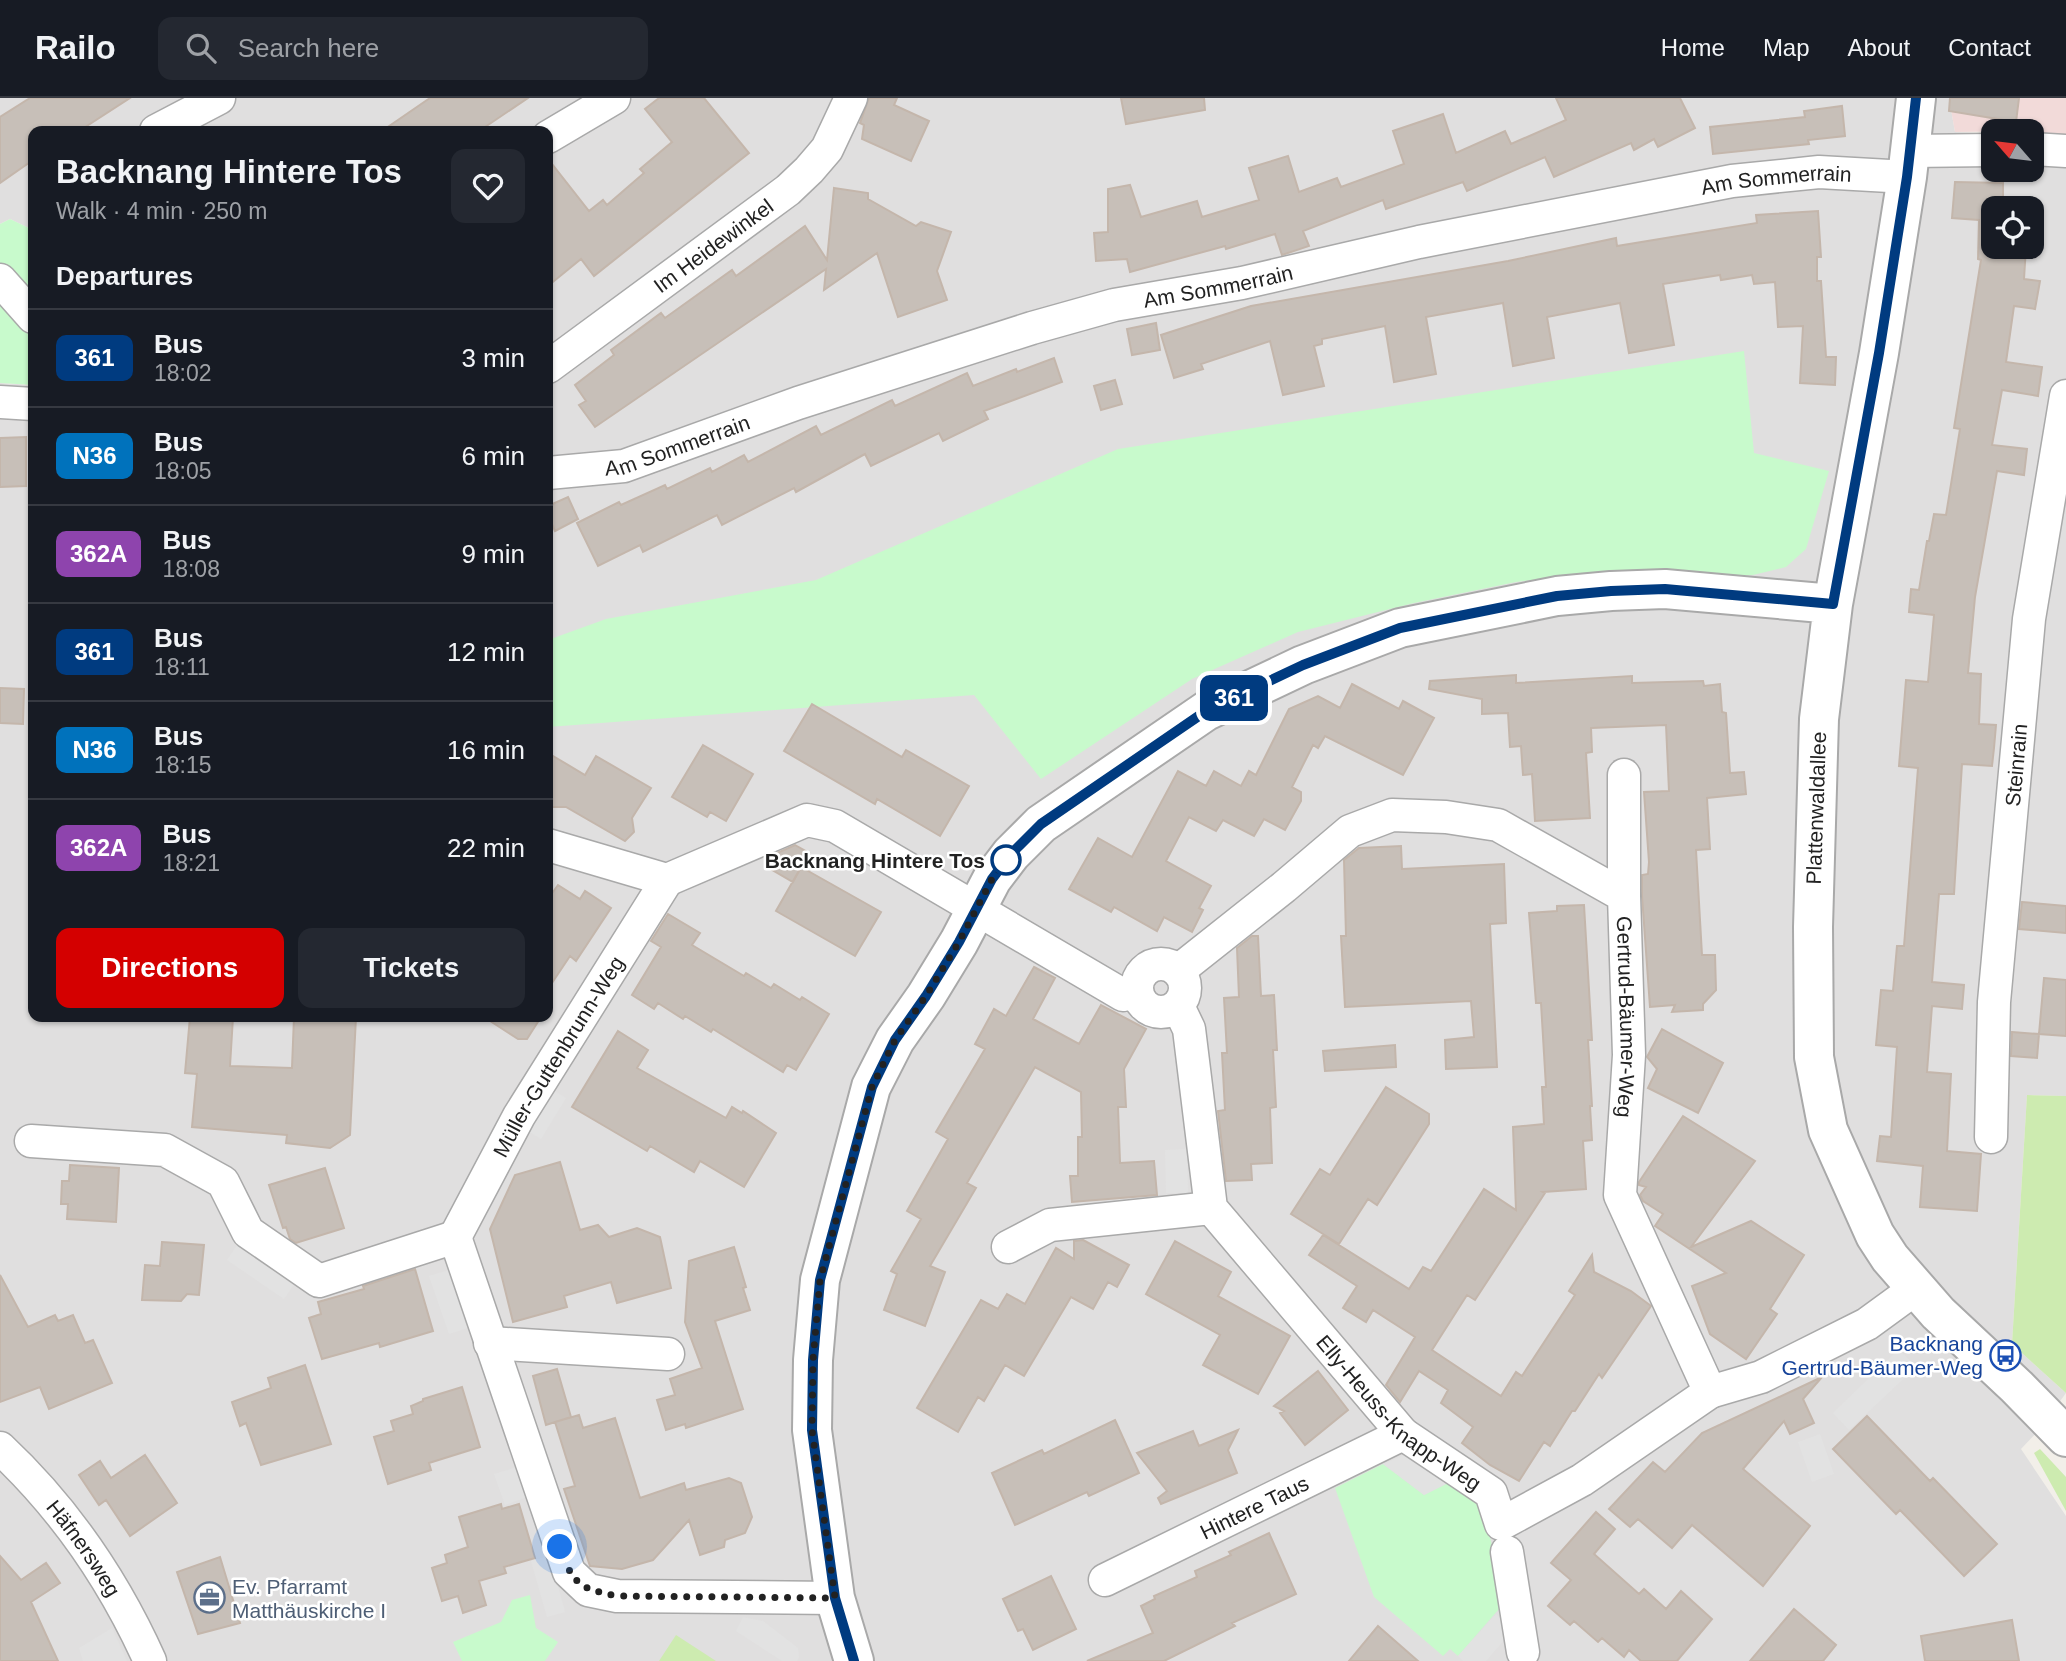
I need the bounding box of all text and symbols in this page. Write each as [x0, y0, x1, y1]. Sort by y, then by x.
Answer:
search box [158, 17, 648, 80]
text: Railo [35, 29, 116, 66]
icon: search [182, 29, 220, 67]
text: Search here [238, 33, 379, 63]
text: Home [1661, 34, 1725, 61]
text: Map [1763, 34, 1810, 61]
text: About [1848, 34, 1910, 61]
text: Contact [1948, 34, 2031, 61]
north arrow [1981, 119, 2044, 182]
map controls [1981, 119, 2044, 259]
button: heart [451, 149, 525, 223]
text: Backnang Hintere Tos [56, 153, 402, 190]
street label: Am Sommerrain [1699, 160, 1852, 198]
street label: Im Heidewinkel [649, 194, 777, 297]
button: locate [1981, 196, 2044, 259]
text: Walk · 4 min · 250 m [56, 198, 267, 224]
street label: Am Sommerrain [1141, 260, 1295, 311]
text: Departures [56, 261, 193, 291]
text: Bus [154, 329, 203, 359]
text: 3 min [461, 343, 525, 373]
text: 361 [74, 344, 115, 371]
text: 18:02 [154, 360, 212, 386]
street label: Am Sommerrain [604, 410, 753, 479]
text: Bus [154, 427, 203, 457]
text: 6 min [461, 441, 525, 471]
text: N36 [72, 442, 117, 469]
text: 18:05 [154, 458, 212, 484]
text: Bus [162, 525, 212, 555]
text: 9 min [461, 539, 525, 569]
text: 362A [70, 540, 127, 567]
text: 18:08 [162, 556, 220, 582]
text: Bus [154, 623, 203, 653]
text: 12 min [447, 637, 525, 667]
text: 361 [74, 638, 115, 665]
text: 18:11 [154, 654, 210, 680]
line badge: 361 [1194, 675, 1274, 721]
text: 361 [1214, 684, 1254, 711]
text: Bus [154, 721, 203, 751]
street label: Steinrain [2000, 723, 2031, 807]
street label: Plattenwaldallee [1802, 731, 1830, 885]
text: 16 min [447, 735, 525, 765]
text: N36 [72, 736, 117, 763]
text: 18:15 [154, 752, 212, 778]
text: Bus [162, 819, 212, 849]
text: 22 min [447, 833, 525, 863]
text: 362A [70, 834, 127, 861]
marker: Backnang Hintere Tos [991, 845, 1021, 875]
place label: Backnang Hintere Tos [765, 849, 985, 872]
text: 18:21 [162, 850, 220, 876]
street label: Gertrud-Bäumer-Weg [1613, 916, 1641, 1118]
button: Directions [56, 928, 284, 1008]
button: Tickets [298, 928, 525, 1008]
street label: Müller-Guttenbrunn-Weg [488, 952, 628, 1161]
street label: Elly-Heuss-Knapp-Weg [1312, 1330, 1485, 1495]
place label: Backnang Gertrud-Bäumer-Weg [1781, 1332, 1983, 1379]
bus stop icon: Backnang Gertrud-Bäumer-Weg [1989, 1338, 2023, 1372]
street label: Hintere Taus [1196, 1471, 1312, 1543]
street label: Häfnersweg [43, 1495, 126, 1600]
your location [542, 1529, 577, 1564]
place label: Ev. Pfarramt Matthäuskirche I [232, 1575, 386, 1622]
office icon: Ev. Pfarramt Matthäuskirche I [192, 1581, 226, 1615]

